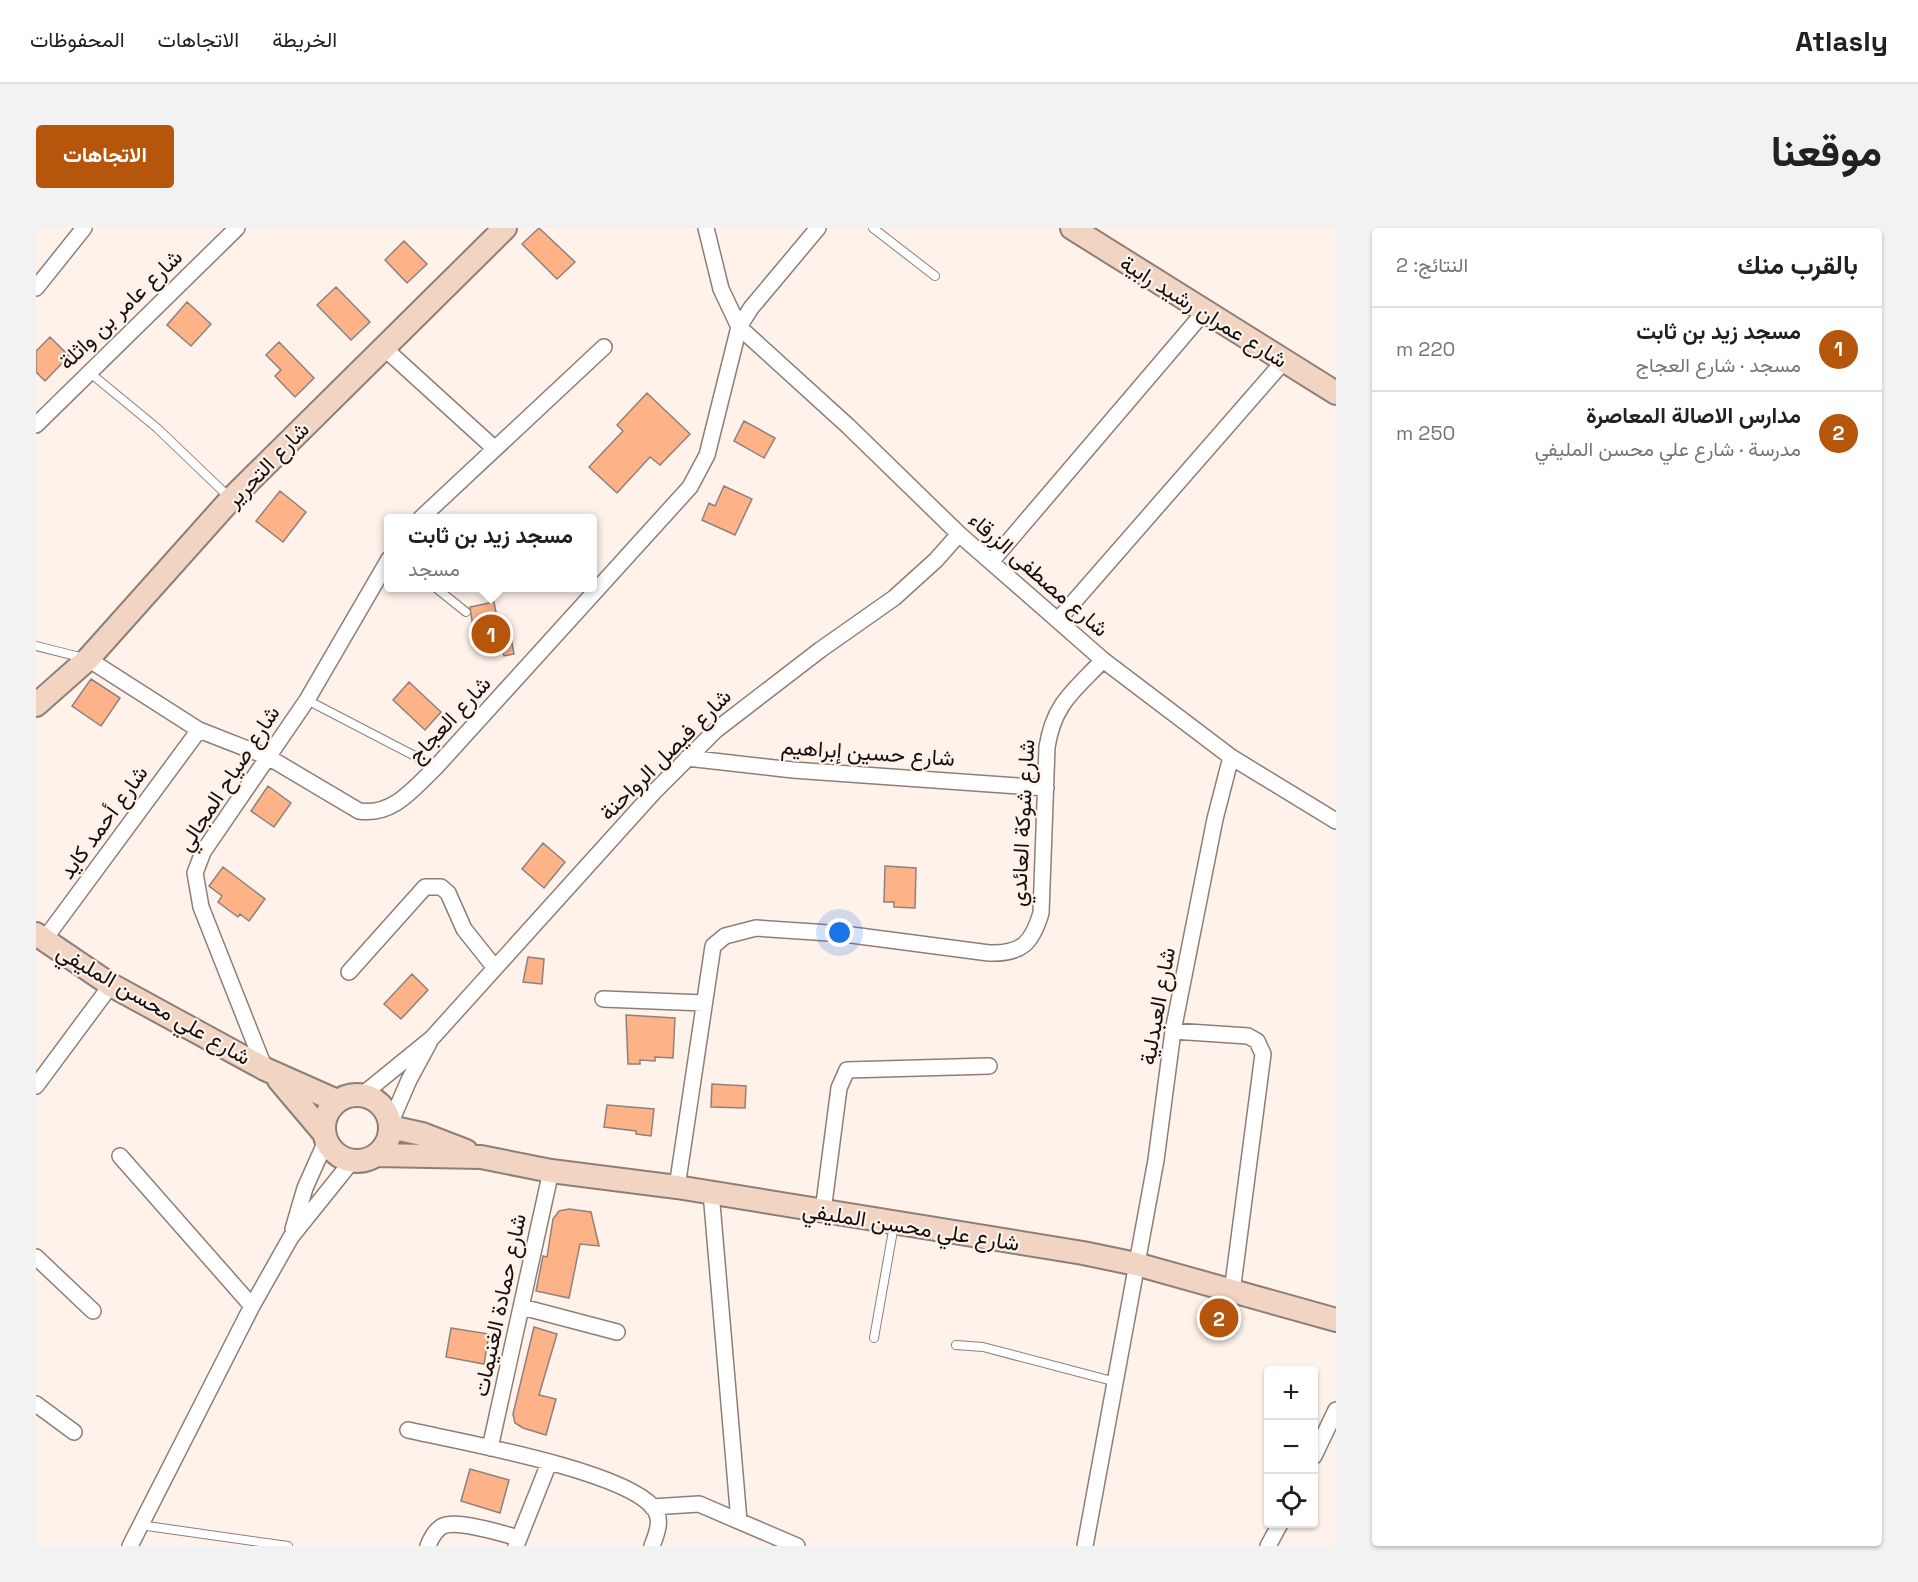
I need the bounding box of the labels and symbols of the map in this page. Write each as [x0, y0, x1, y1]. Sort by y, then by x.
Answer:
street label: شارع عامر بن واثلة [52, 243, 189, 376]
street label: شارع عمران رشيد رابية [1115, 248, 1293, 375]
street label: شارع التحرير [218, 415, 316, 514]
street label: شارع مصطفى الزرقاء [963, 505, 1115, 643]
pin: 1 [472, 612, 510, 656]
street label: شارع العجاج [401, 669, 497, 769]
street label: شارع فيصل الرواحنة [593, 682, 738, 827]
street label: شارع صياح المجالي [171, 700, 290, 859]
street label: شارع حسين إبراهيم [780, 732, 956, 773]
street label: شارع شوكة العائدي [1004, 739, 1045, 908]
street label: شارع أحمد كايد [52, 760, 154, 885]
your location [825, 918, 854, 947]
street label: شارع علي محسن المليفي [50, 937, 256, 1075]
street label: شارع العبدلية [1133, 945, 1182, 1067]
street label: شارع علي محسن المليفي [800, 1195, 1022, 1262]
street label: شارع حمادة الغنيمات [466, 1211, 533, 1399]
pin: 2 [1200, 1296, 1238, 1340]

